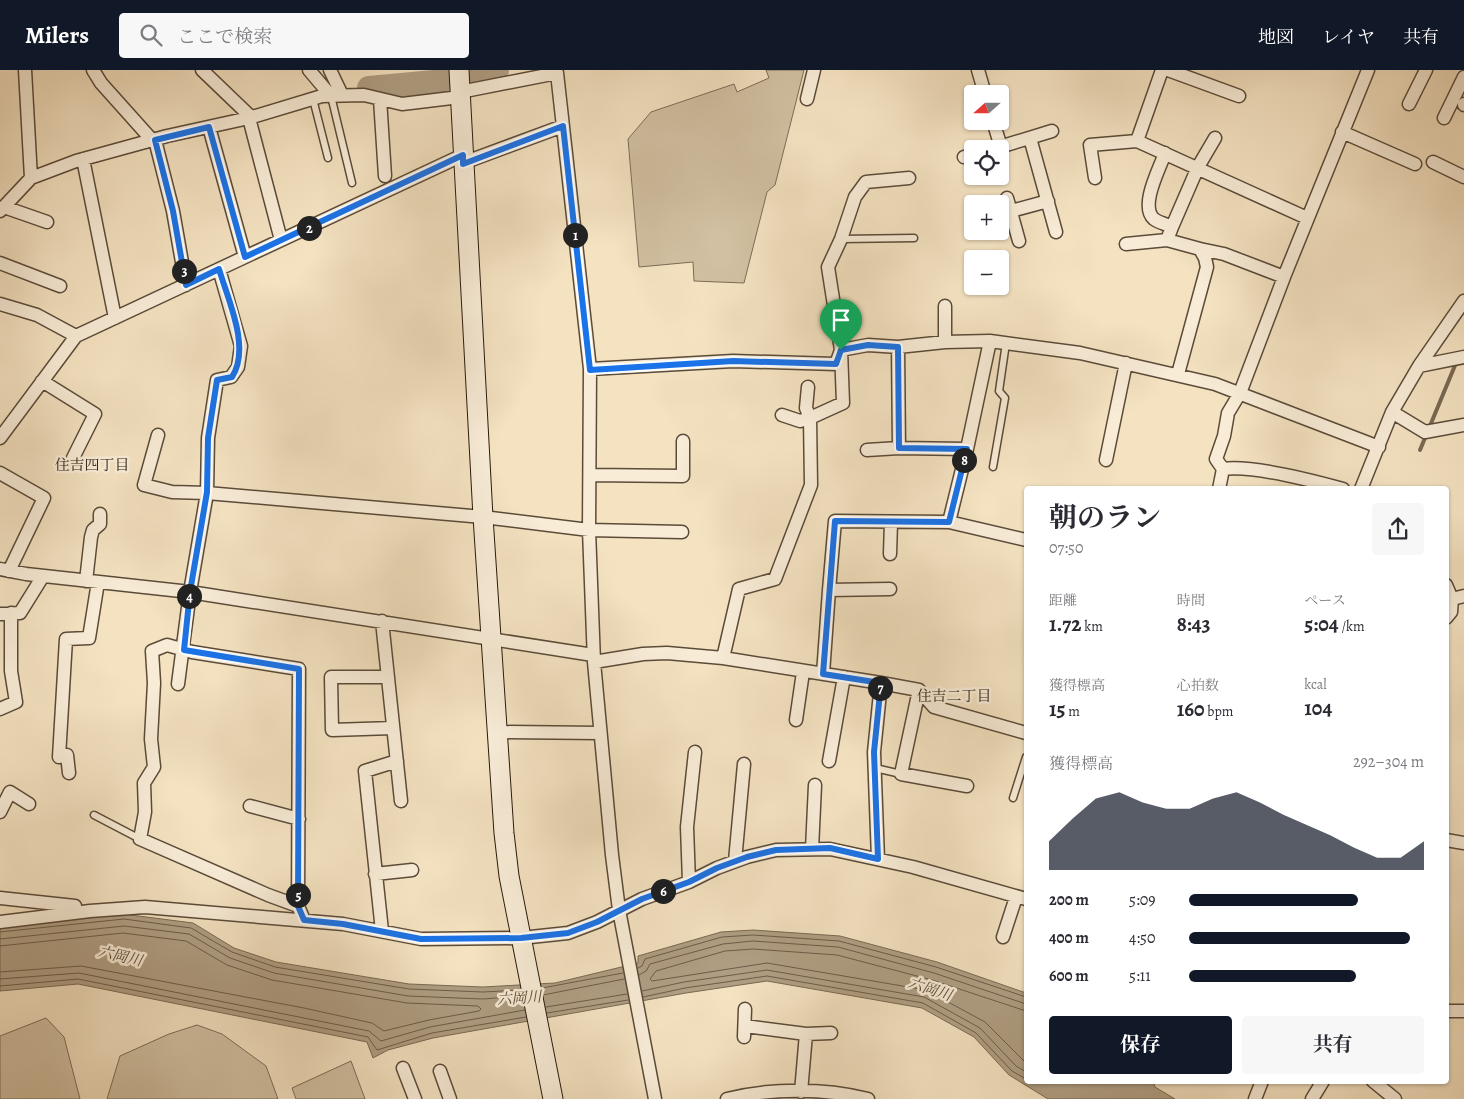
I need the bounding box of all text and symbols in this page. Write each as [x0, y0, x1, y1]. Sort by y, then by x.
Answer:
search box [119, 13, 469, 58]
text: Milers [25, 19, 89, 51]
icon: search [137, 21, 165, 49]
text: ここで検索 [177, 24, 272, 50]
text: 地図 [1258, 25, 1294, 49]
text: レイヤ [1322, 25, 1375, 49]
text: 共有 [1403, 25, 1439, 49]
north arrow [964, 85, 1009, 130]
map controls [964, 85, 1009, 295]
button: locate [964, 140, 1009, 185]
button: + [964, 195, 1009, 240]
pin: 2 [296, 216, 322, 240]
text: 2 [306, 219, 313, 238]
pin: 1 [562, 222, 588, 248]
text: 1 [573, 226, 578, 245]
button: − [964, 250, 1009, 295]
pin: 3 [172, 258, 196, 284]
text: 3 [181, 262, 188, 281]
pin [820, 299, 862, 350]
icon: arrive [827, 306, 855, 334]
pin: 8 [952, 448, 976, 472]
text: 8 [961, 451, 968, 470]
district label: 住吉四丁目 [54, 455, 130, 475]
text: 朝のラン [1049, 499, 1161, 537]
button: share [1372, 503, 1424, 555]
text: 07:50 [1049, 537, 1083, 559]
pin: 4 [176, 584, 202, 608]
text: 4 [186, 587, 193, 606]
text: 距離 [1049, 591, 1077, 610]
text: 時間 [1177, 591, 1205, 610]
text: ペース [1304, 591, 1346, 610]
text: 1.72 [1049, 610, 1081, 638]
text: 8:43 [1177, 610, 1211, 638]
text: 5:04 [1304, 610, 1339, 638]
text: km [1081, 617, 1103, 636]
text: /km [1339, 617, 1365, 636]
text: kcal [1304, 675, 1327, 694]
pin: 7 [868, 676, 892, 700]
text: 獲得標高 [1049, 676, 1105, 695]
text: 心拍数 [1177, 676, 1219, 695]
text: 7 [878, 679, 883, 698]
district label: 住吉二丁目 [916, 686, 992, 706]
text: 104 [1304, 694, 1332, 722]
text: 15 [1049, 695, 1066, 723]
text: 160 [1177, 695, 1205, 723]
text: m [1066, 702, 1080, 721]
text: bpm [1205, 702, 1233, 721]
text: 292–304 m [1353, 751, 1424, 773]
text: 獲得標高 [1049, 753, 1113, 775]
pin: 6 [650, 878, 676, 904]
pin: 5 [286, 882, 310, 908]
text: 6 [660, 882, 667, 901]
text: 5 [296, 886, 301, 905]
text: 200 m [1049, 889, 1089, 911]
text: 5:09 [1129, 889, 1156, 911]
text: 400 m [1049, 927, 1089, 949]
text: 4:50 [1129, 927, 1155, 949]
water label: 六岡川 [96, 941, 146, 971]
text: 600 m [1049, 965, 1089, 987]
text: 5:11 [1129, 965, 1151, 987]
water label: 六岡川 [906, 973, 956, 1006]
water label: 六岡川 [496, 986, 544, 1010]
button: 保存 [1049, 1016, 1232, 1074]
button: 共有 [1242, 1016, 1424, 1074]

